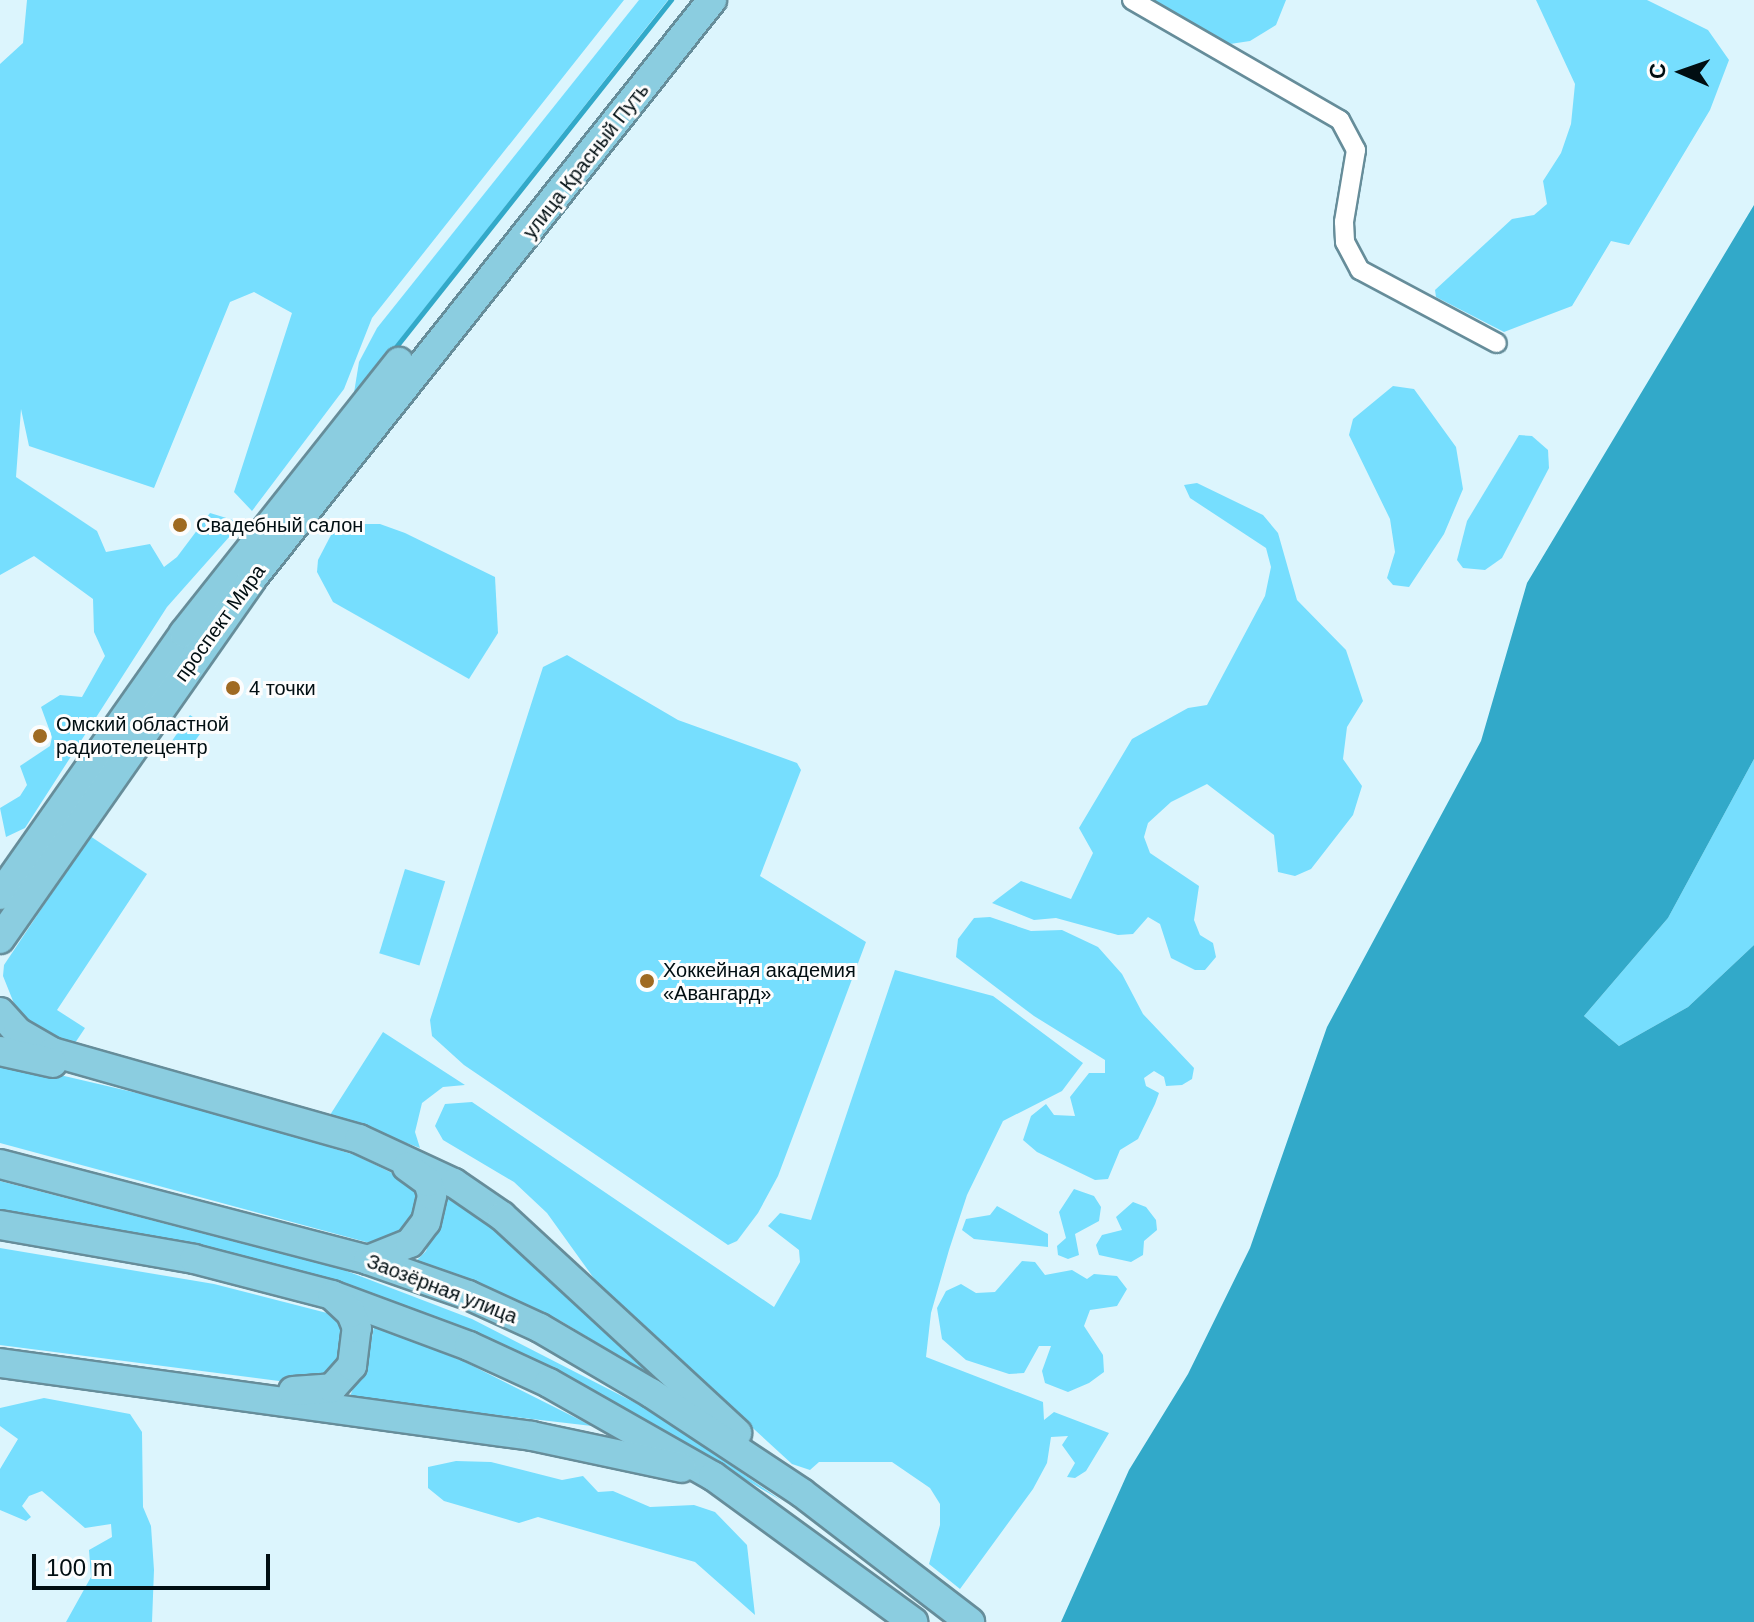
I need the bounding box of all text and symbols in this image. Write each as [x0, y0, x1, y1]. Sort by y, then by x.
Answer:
north arrow [1642, 32, 1722, 112]
text: С [1645, 63, 1670, 80]
street label: улица Красный Путь [518, 79, 654, 243]
place label: Свадебный салон [196, 513, 363, 537]
marker: Свадебный салон [171, 516, 189, 534]
street label: проспект Мира [169, 560, 271, 686]
place label: 4 точки [249, 676, 316, 700]
marker: 4 точки [224, 679, 242, 697]
place label: Омский областной радиотелецентр [56, 712, 229, 759]
marker: Омский областной радиотелецентр [31, 727, 49, 745]
place label: Хоккейная академия «Авангард» [663, 958, 856, 1005]
marker: Хоккейная академия «Авангард» [638, 972, 656, 990]
street label: Заозёрная улица [363, 1249, 521, 1329]
scale bar [36, 1538, 274, 1588]
text: 100 m [46, 1554, 113, 1581]

